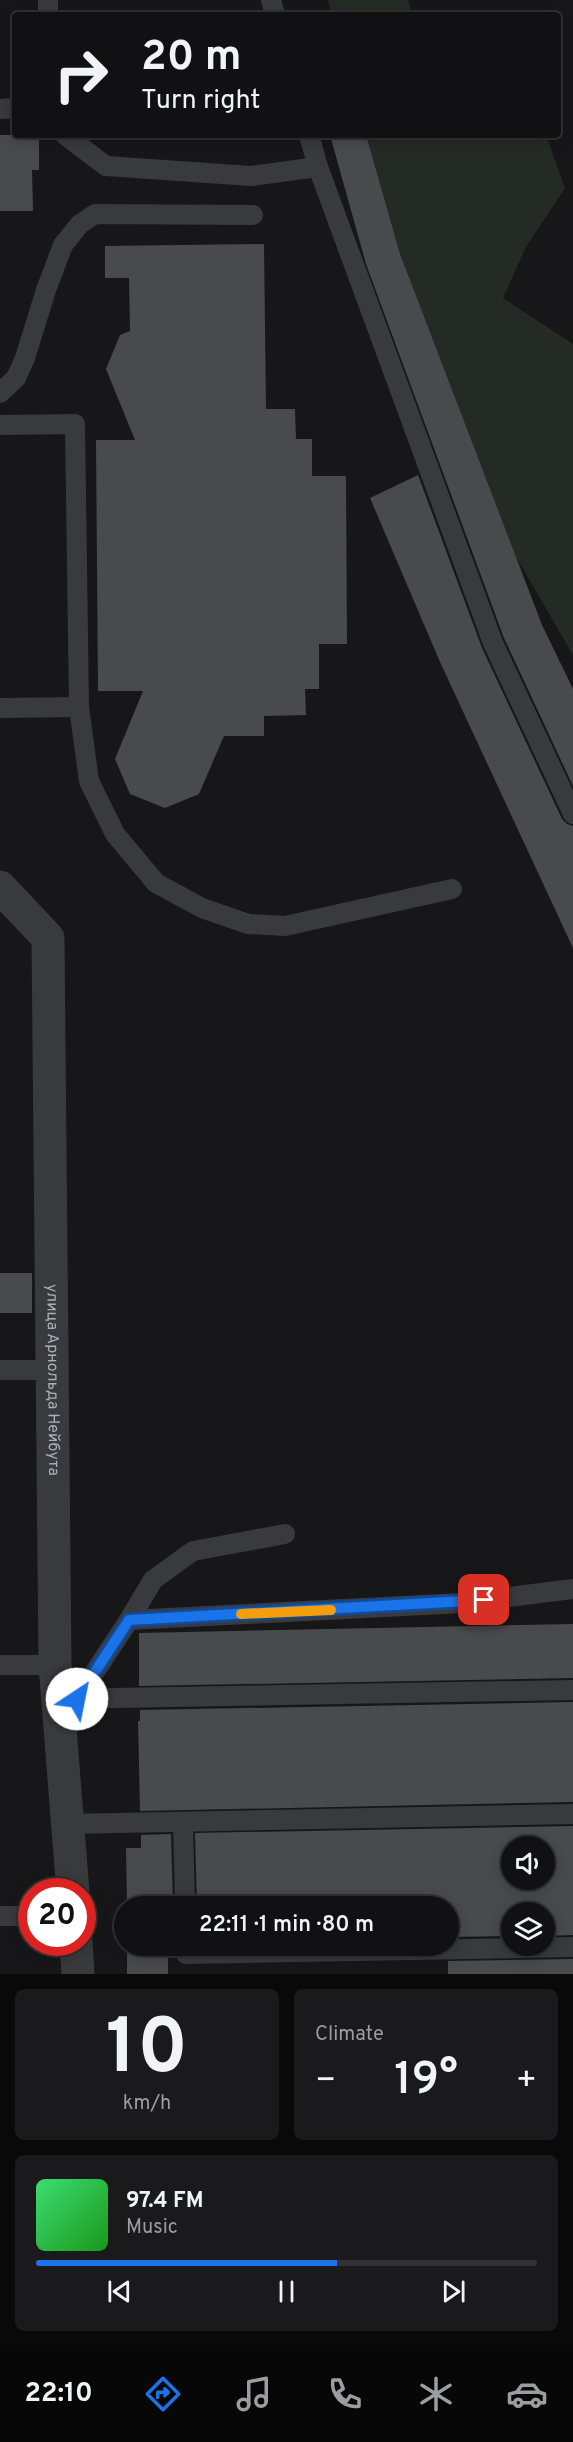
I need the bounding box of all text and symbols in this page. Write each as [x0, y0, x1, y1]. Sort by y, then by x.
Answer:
text: 20 m [141, 32, 242, 85]
icon: right [42, 36, 120, 114]
text: Turn right [141, 84, 260, 118]
street label: улица Арнольда Нейбута [41, 1284, 63, 1476]
pin [458, 1574, 509, 1625]
icon: arrive [467, 1583, 500, 1616]
position arrow [45, 1667, 109, 1731]
map controls [501, 1836, 555, 1956]
button: sound [501, 1836, 555, 1890]
speed limit sign: 20 [18, 1878, 96, 1956]
button: layers [501, 1902, 555, 1956]
text: 22:11 · 1 min · 80 m [199, 1912, 374, 1939]
text: 10 [106, 2002, 188, 2101]
text: Climate [315, 2022, 384, 2048]
text: 19° [394, 2053, 458, 2110]
text: − [315, 2061, 336, 2103]
text: + [516, 2061, 537, 2103]
text: km/h [123, 2091, 171, 2117]
text: 97.4 FM [126, 2188, 204, 2215]
text: Music [126, 2215, 178, 2241]
icon: previous [103, 2275, 136, 2308]
icon: pause [270, 2275, 303, 2308]
icon: next [437, 2275, 470, 2308]
icon: directions [142, 2373, 184, 2415]
icon: music [233, 2373, 275, 2415]
icon: phone [324, 2373, 366, 2415]
icon: climate [415, 2373, 457, 2415]
icon: car [506, 2373, 548, 2415]
text: 22:10 [25, 2377, 93, 2411]

